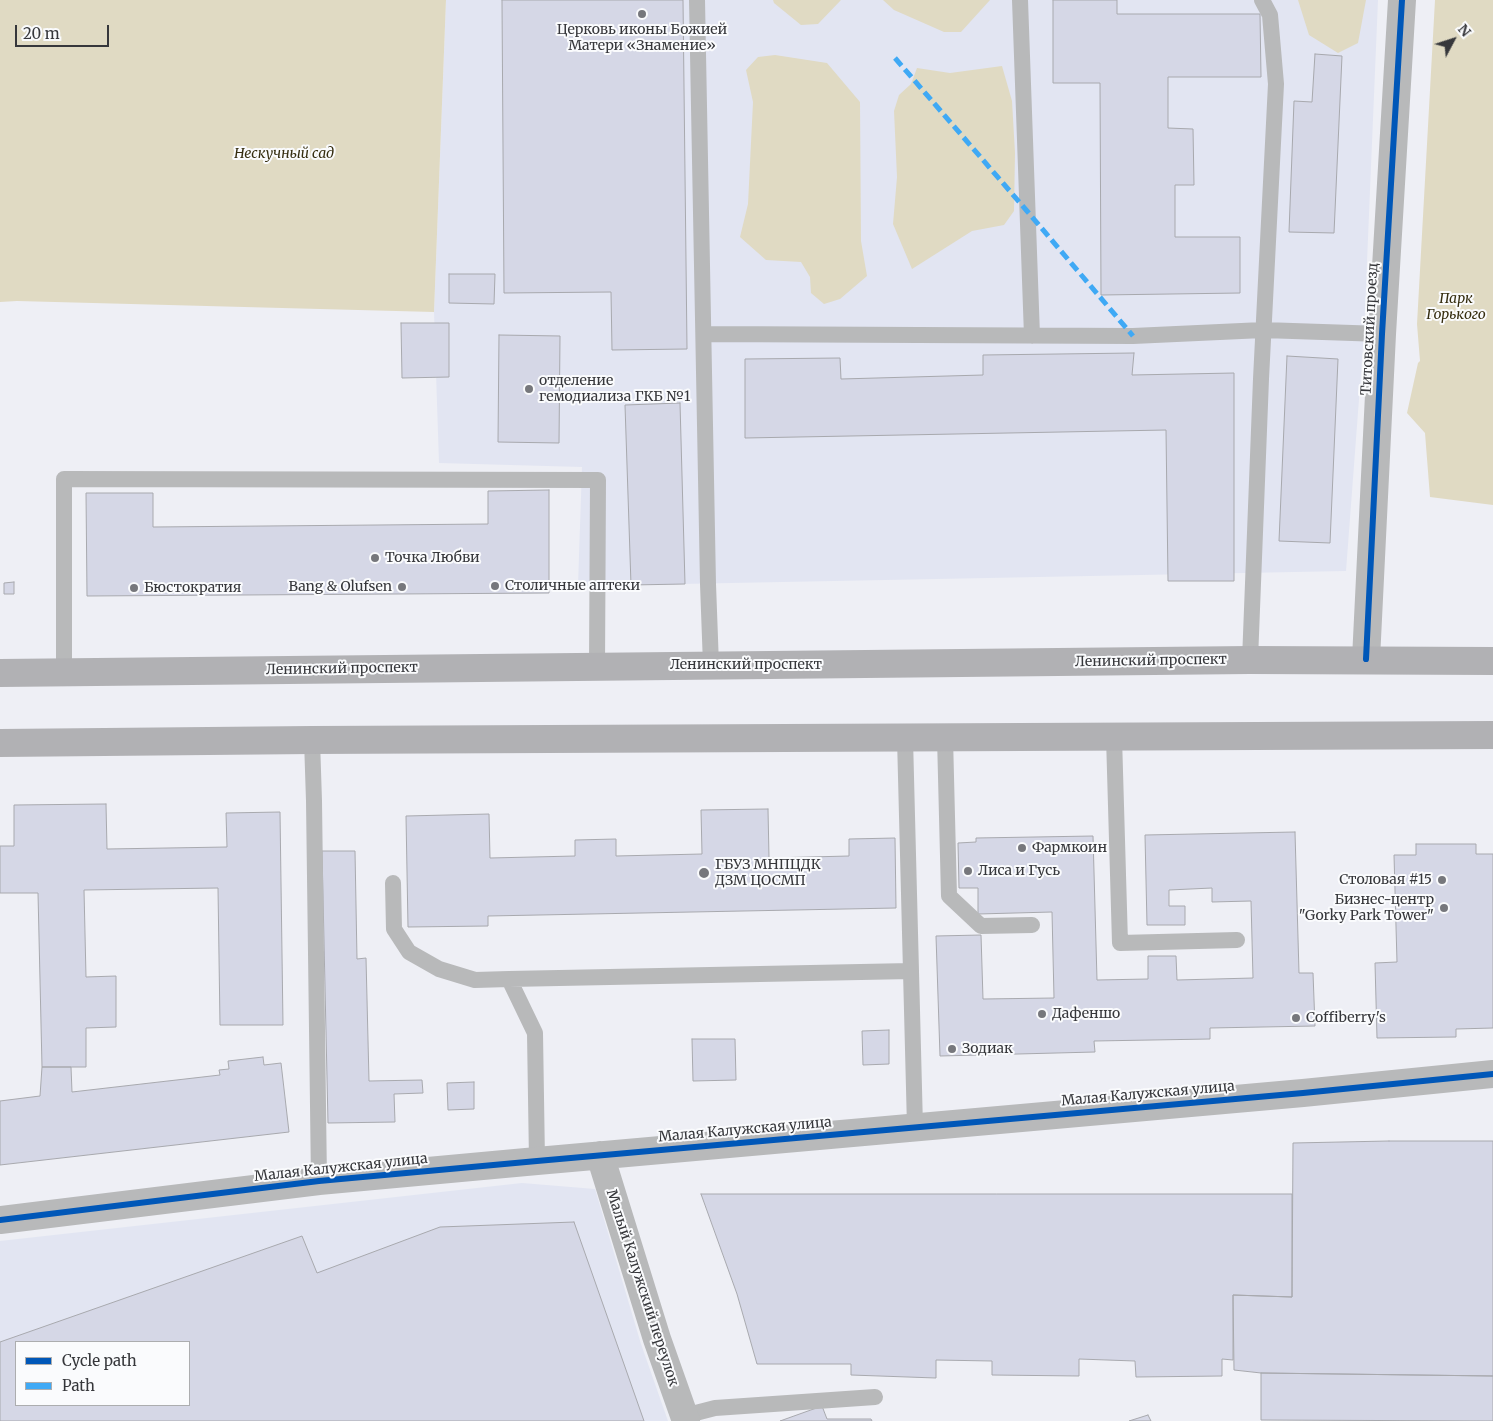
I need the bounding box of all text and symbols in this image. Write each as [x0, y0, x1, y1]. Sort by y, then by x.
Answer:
marker: Церковь иконы Божией Матери «Знамение» [636, 8, 648, 20]
scale bar [18, 15, 111, 47]
north arrow [1428, 15, 1478, 65]
text: N [1454, 20, 1475, 40]
place label: Церковь иконы Божией Матери «Знамение» [557, 22, 727, 54]
text: 20 m [23, 24, 60, 43]
park label: Нескучный сад [234, 146, 334, 162]
street label: Титовский проезд [1358, 262, 1382, 396]
park label: Парк Горького [1426, 291, 1486, 324]
place label: отделение гемодиализа ГКБ №1 [539, 373, 690, 406]
marker: отделение гемодиализа ГКБ №1 [523, 383, 535, 395]
place label: Точка Любви [385, 550, 480, 566]
marker: Точка Любви [369, 552, 381, 564]
place label: Столичные аптеки [505, 578, 640, 594]
place label: Bang & Olufsen [288, 579, 392, 595]
place label: Бюстократия [144, 580, 241, 596]
marker: Столичные аптеки [489, 580, 501, 592]
marker: Bang & Olufsen [396, 581, 408, 593]
marker: Бюстократия [128, 582, 140, 594]
street label: Ленинский проспект [1075, 651, 1227, 671]
street label: Ленинский проспект [670, 657, 822, 673]
street label: Ленинский проспект [266, 659, 418, 679]
place label: Фармкоин [1032, 840, 1107, 856]
marker: Фармкоин [1016, 842, 1028, 854]
place label: ГБУЗ МНПЦДК ДЗМ ЦОСМП [715, 857, 821, 890]
place label: Лиса и Гусь [978, 863, 1060, 879]
marker: Лиса и Гусь [962, 865, 974, 877]
marker: ГБУЗ МНПЦДК ДЗМ ЦОСМП [697, 866, 711, 880]
place label: Столовая #15 [1339, 872, 1432, 888]
marker: Столовая #15 [1436, 874, 1448, 886]
place label: Бизнес-центр "Gorky Park Tower" [1299, 892, 1434, 924]
marker: Бизнес-центр "Gorky Park Tower" [1438, 902, 1450, 914]
place label: Дафеншо [1052, 1006, 1120, 1022]
marker: Дафеншо [1036, 1008, 1048, 1020]
place label: Coffiberry's [1306, 1010, 1386, 1026]
marker: Coffiberry's [1290, 1012, 1302, 1024]
place label: Зодиак [962, 1041, 1013, 1057]
marker: Зодиак [946, 1043, 958, 1055]
street label: Малая Калужская улица [1061, 1078, 1235, 1110]
street label: Малая Калужская улица [658, 1114, 832, 1146]
street label: Малая Калужская улица [254, 1151, 428, 1185]
street label: Малый Калужский переулок [602, 1187, 682, 1389]
legend [15, 1341, 190, 1406]
text: Cycle path [62, 1351, 137, 1370]
text: Path [62, 1376, 95, 1395]

